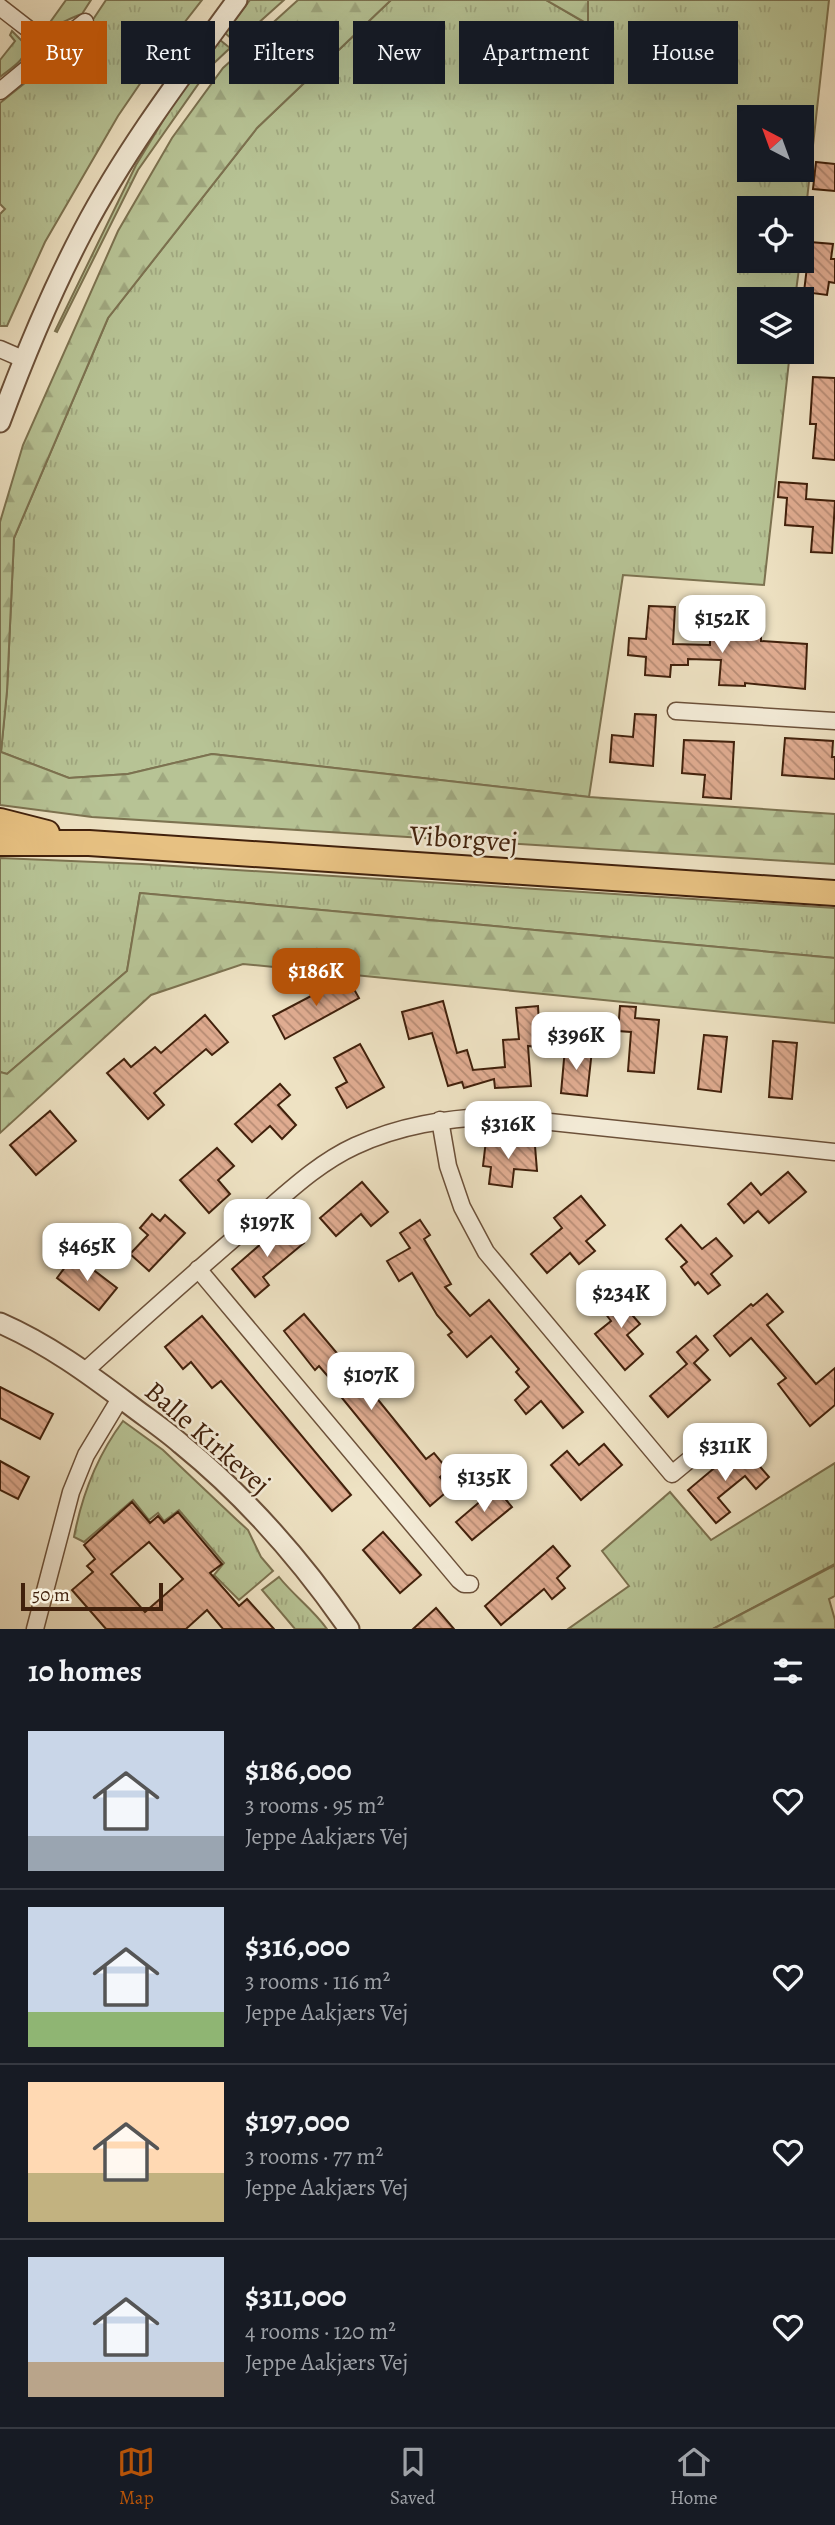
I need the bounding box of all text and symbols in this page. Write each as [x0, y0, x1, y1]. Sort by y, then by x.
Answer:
chip: Buy [21, 21, 107, 84]
chip: Rent [121, 21, 215, 84]
chip: Filters [229, 21, 339, 84]
chip: New [353, 21, 445, 84]
chip: Apartment [459, 21, 614, 84]
chip: House [628, 21, 738, 84]
north arrow [737, 105, 814, 182]
map controls [737, 105, 814, 364]
button: locate [737, 196, 814, 273]
button: layers [737, 287, 814, 364]
pin: $152K [673, 596, 771, 655]
text: $152K [695, 602, 750, 633]
street label: Viborgvej [408, 816, 519, 862]
pin: $186K [267, 948, 365, 1008]
text: $186K [288, 955, 344, 986]
pin: $396K [527, 1012, 625, 1072]
text: $396K [547, 1019, 605, 1050]
pin: $316K [459, 1102, 557, 1161]
text: $316K [481, 1108, 535, 1139]
pin: $197K [218, 1200, 316, 1259]
text: $197K [240, 1206, 294, 1237]
pin: $465K [38, 1224, 136, 1283]
text: $465K [58, 1230, 116, 1261]
pin: $234K [572, 1270, 670, 1330]
text: $234K [592, 1277, 650, 1308]
pin: $107K [322, 1352, 420, 1412]
text: $107K [343, 1359, 399, 1390]
street label: Balle Kirkevej [136, 1373, 278, 1503]
pin: $311K [676, 1424, 774, 1483]
text: $311K [699, 1430, 751, 1461]
pin: $135K [435, 1454, 533, 1514]
text: $135K [457, 1461, 511, 1492]
scale bar [21, 1580, 163, 1612]
text: 50 m [32, 1582, 70, 1608]
text: 10 homes [28, 1651, 142, 1691]
icon: filters [769, 1652, 807, 1690]
text: $186,000 [245, 1750, 351, 1790]
icon: home [84, 1759, 168, 1843]
icon: heart [769, 1782, 807, 1820]
text: 3 rooms · 95 m² [245, 1790, 384, 1821]
text: Jeppe Aakjærs Vej [245, 1821, 408, 1852]
text: $316,000 [245, 1926, 350, 1966]
icon: home [84, 1935, 168, 2019]
icon: heart [769, 1958, 807, 1996]
text: 3 rooms · 116 m² [245, 1966, 390, 1997]
text: Jeppe Aakjærs Vej [245, 1997, 408, 2028]
text: $197,000 [245, 2101, 350, 2141]
icon: home [84, 2110, 168, 2194]
icon: heart [769, 2133, 807, 2171]
text: 3 rooms · 77 m² [245, 2141, 383, 2172]
text: Jeppe Aakjærs Vej [245, 2172, 408, 2203]
text: $311,000 [245, 2276, 347, 2316]
icon: home [84, 2285, 168, 2369]
icon: heart [769, 2308, 807, 2346]
text: 4 rooms · 120 m² [245, 2316, 396, 2347]
text: Jeppe Aakjærs Vej [245, 2347, 408, 2378]
tab: Map [117, 2443, 155, 2511]
tab: Saved [390, 2443, 435, 2511]
tab: Home [670, 2443, 718, 2511]

